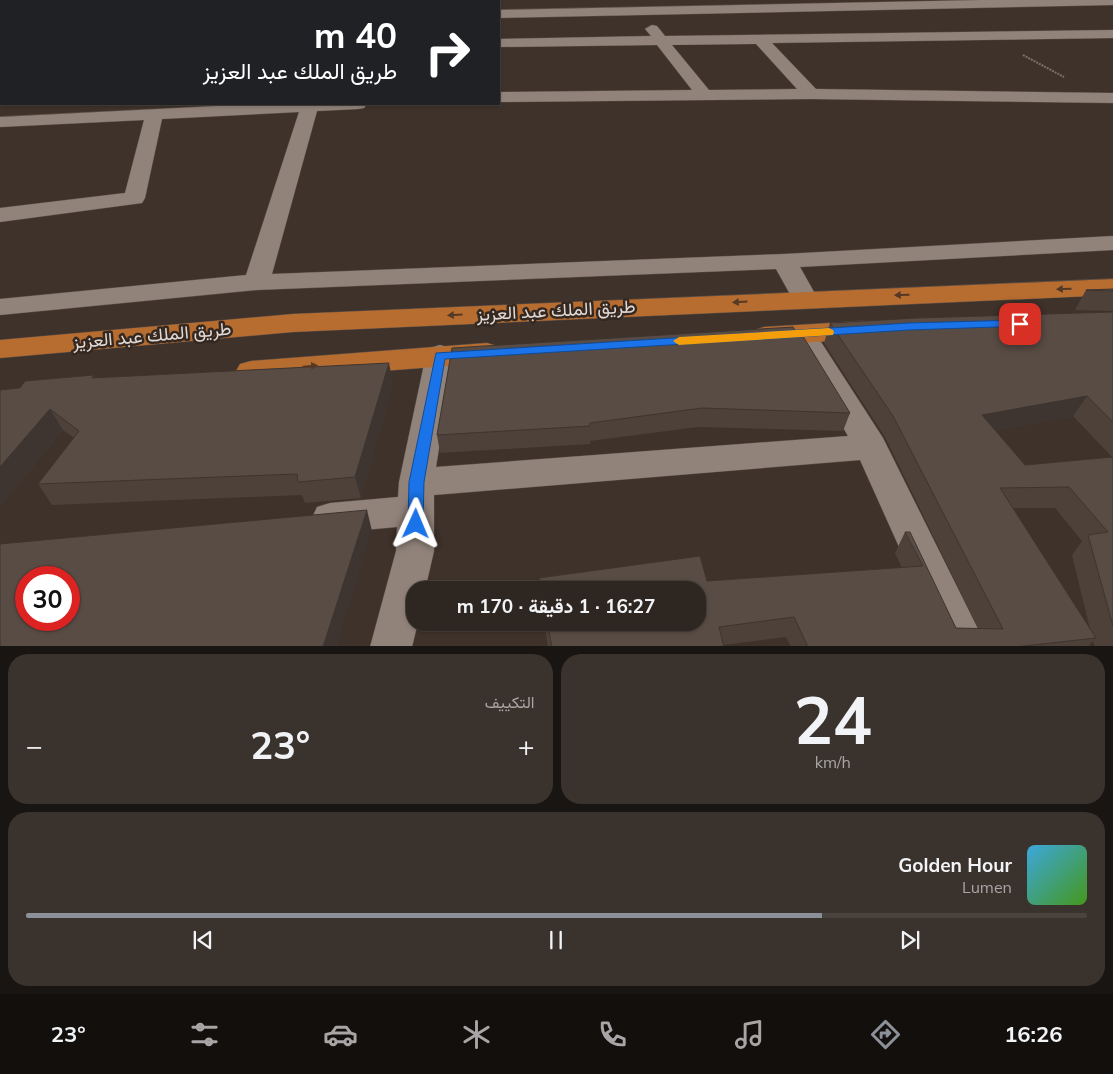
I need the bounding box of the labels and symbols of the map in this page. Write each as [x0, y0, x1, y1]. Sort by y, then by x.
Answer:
one-way arrow [1056, 285, 1072, 293]
one-way arrow [894, 292, 910, 300]
street label: طريق الملك عبد العزيز [475, 294, 636, 326]
one-way arrow [731, 298, 747, 306]
pin [999, 303, 1041, 345]
one-way arrow [447, 312, 463, 320]
street label: طريق الملك عبد العزيز [71, 317, 232, 353]
one-way arrow [302, 362, 318, 370]
position arrow [389, 497, 441, 549]
speed limit sign: 30 [15, 566, 80, 631]

